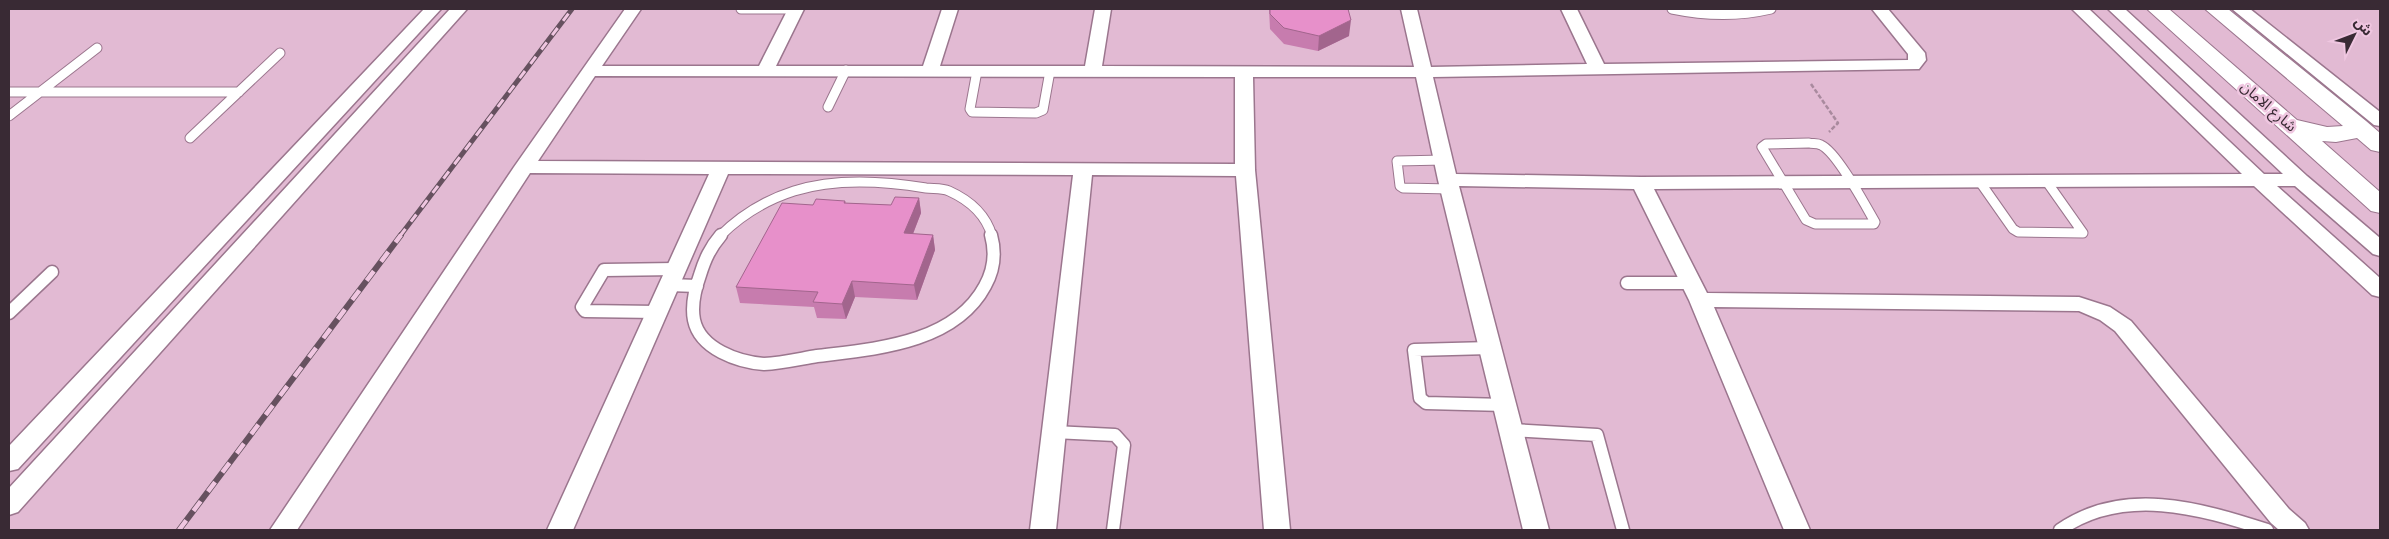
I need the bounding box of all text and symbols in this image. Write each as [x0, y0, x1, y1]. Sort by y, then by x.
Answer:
north arrow [2329, 10, 2379, 60]
text: ش [2350, 12, 2378, 40]
street label: شارع الامان [2235, 76, 2302, 138]

